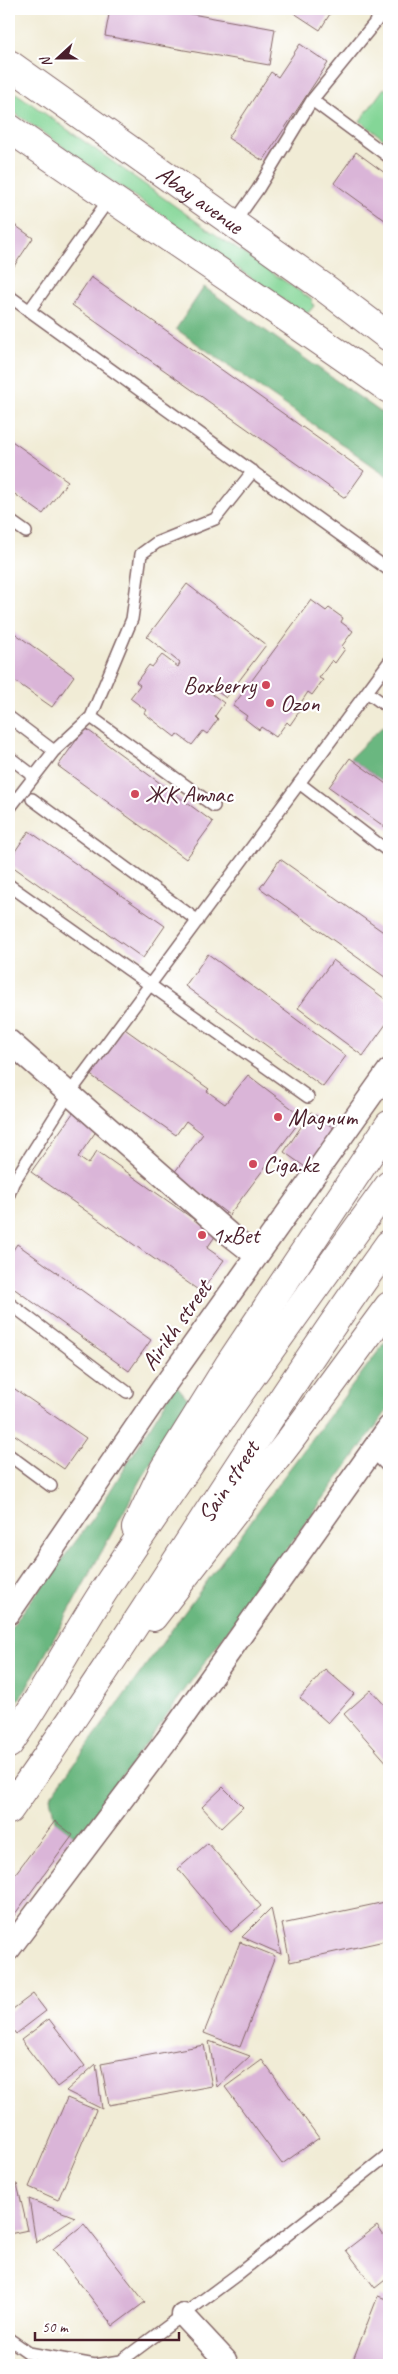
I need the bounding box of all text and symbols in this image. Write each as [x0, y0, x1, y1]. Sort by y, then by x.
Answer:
north arrow [32, 32, 82, 82]
text: N [36, 53, 56, 70]
street label: Abay avenue [151, 158, 251, 242]
place label: Boxberry [183, 670, 258, 700]
marker: Boxberry [260, 679, 272, 691]
place label: Ozon [280, 688, 320, 718]
marker: Ozon [264, 697, 276, 709]
place label: ЖК Атлас [145, 779, 234, 809]
marker: ЖК Атлас [129, 788, 141, 800]
place label: Magnum [288, 1102, 358, 1132]
marker: Magnum [272, 1111, 284, 1123]
place label: Ciga.kz [263, 1149, 320, 1179]
marker: Ciga.kz [247, 1158, 259, 1170]
place label: 1xBet [212, 1220, 261, 1250]
marker: 1xBet [196, 1229, 208, 1241]
street label: Airikh street [134, 1272, 219, 1376]
street label: Sain street [191, 1433, 267, 1528]
scale bar [35, 2309, 179, 2341]
text: 50 m [42, 2318, 69, 2337]

